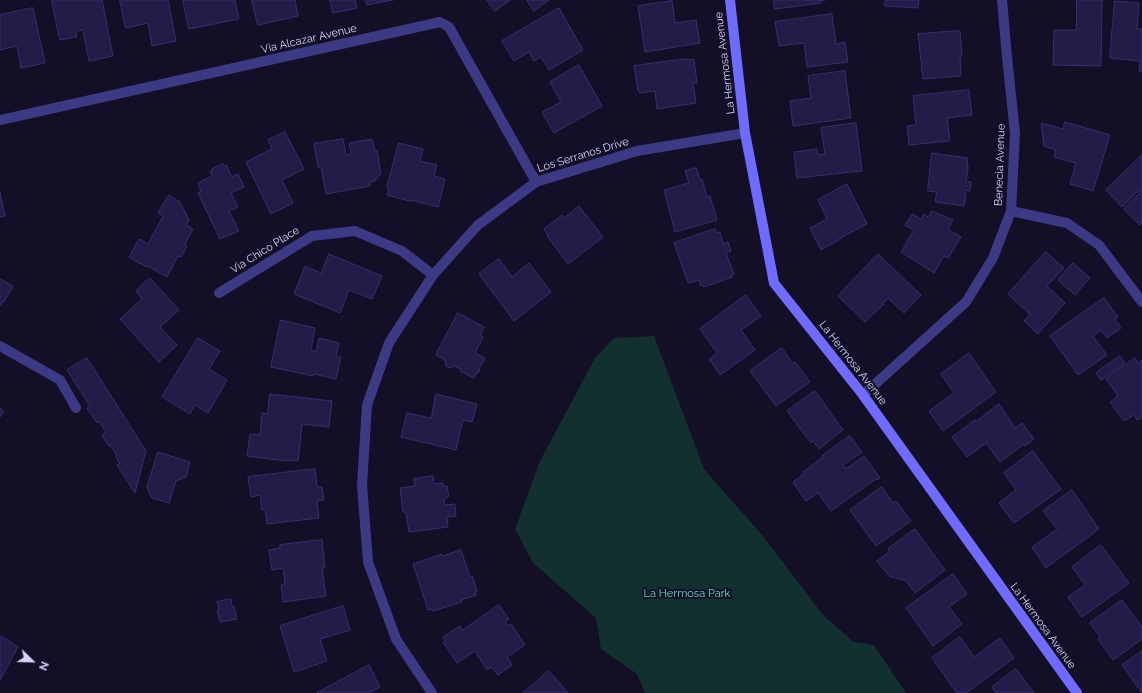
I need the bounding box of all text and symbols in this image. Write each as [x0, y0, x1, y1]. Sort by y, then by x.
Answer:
street label: La Hermosa Avenue [712, 11, 738, 115]
street label: Via Alcazar Avenue [260, 22, 358, 56]
street label: Benecia Avenue [992, 124, 1008, 206]
street label: Los Serranos Drive [536, 135, 630, 175]
street label: Via Chico Place [228, 224, 302, 276]
street label: La Hermosa Avenue [816, 318, 890, 408]
street label: La Hermosa Avenue [1007, 580, 1079, 672]
park label: La Hermosa Park [644, 587, 730, 601]
north arrow [12, 641, 52, 681]
text: N [36, 659, 51, 672]

